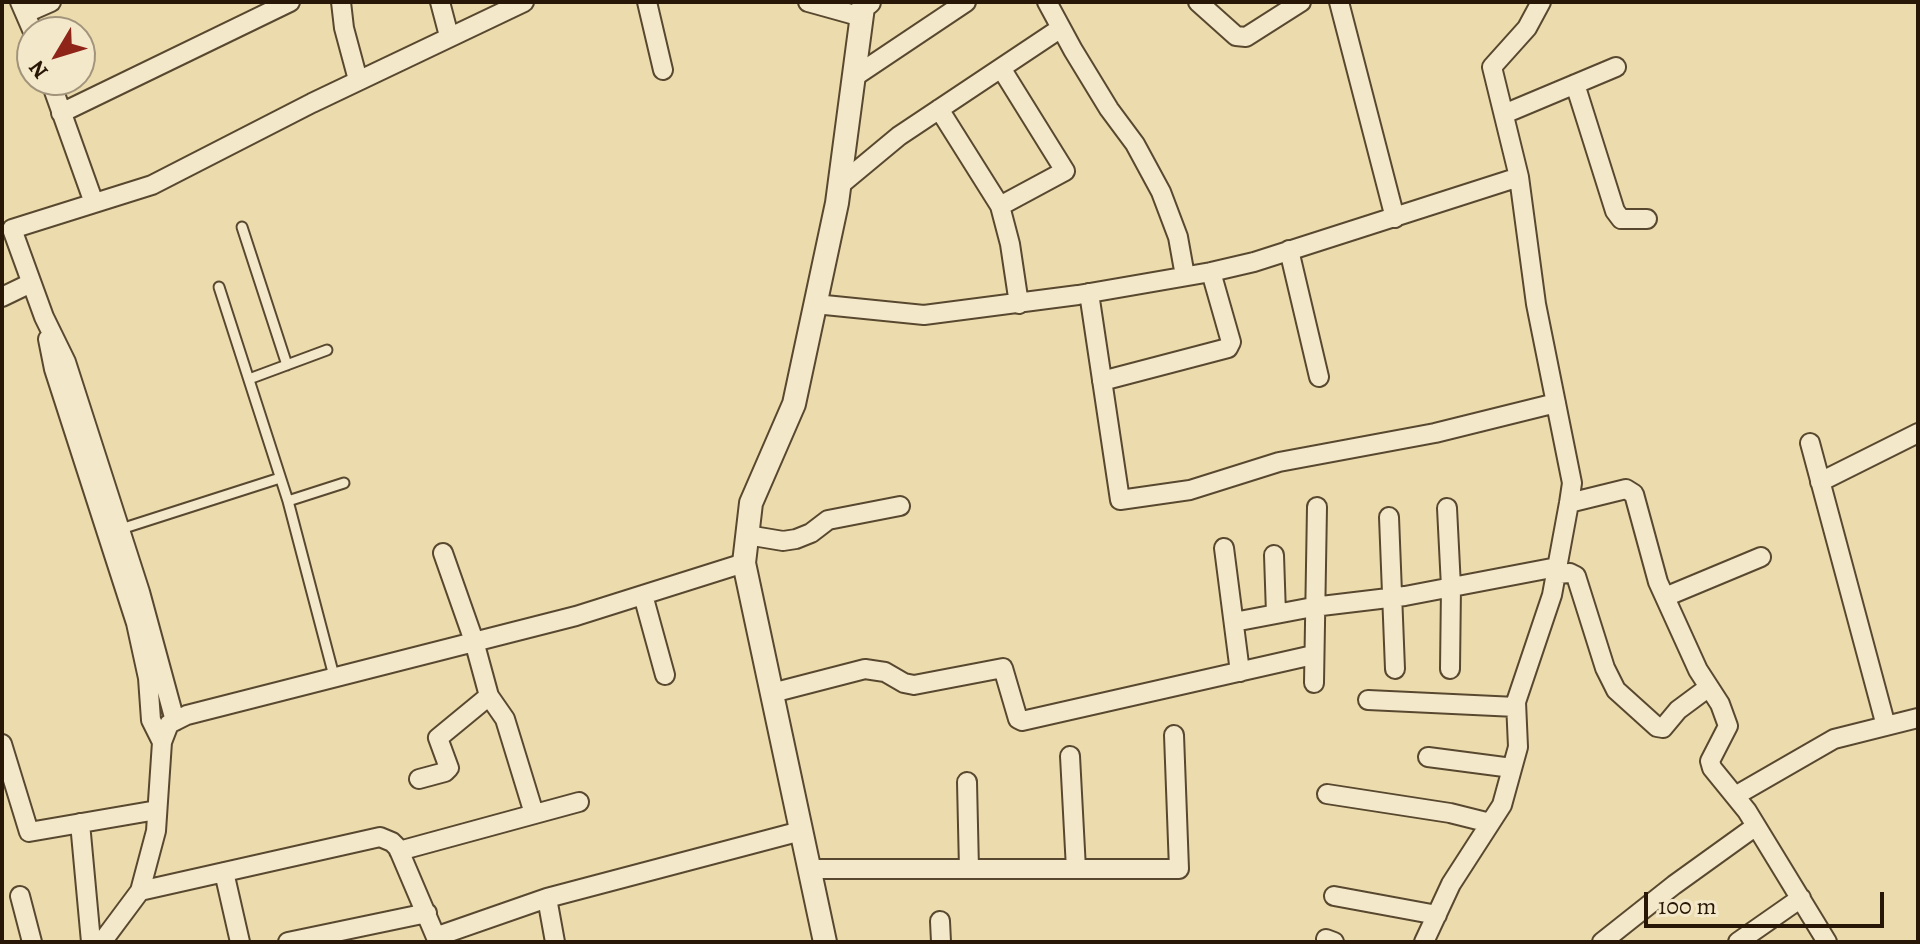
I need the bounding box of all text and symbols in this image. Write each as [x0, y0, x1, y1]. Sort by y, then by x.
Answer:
north arrow [16, 16, 96, 96]
text: N [22, 54, 55, 85]
scale bar [1648, 876, 1888, 926]
text: 100 m [1658, 890, 1717, 922]

